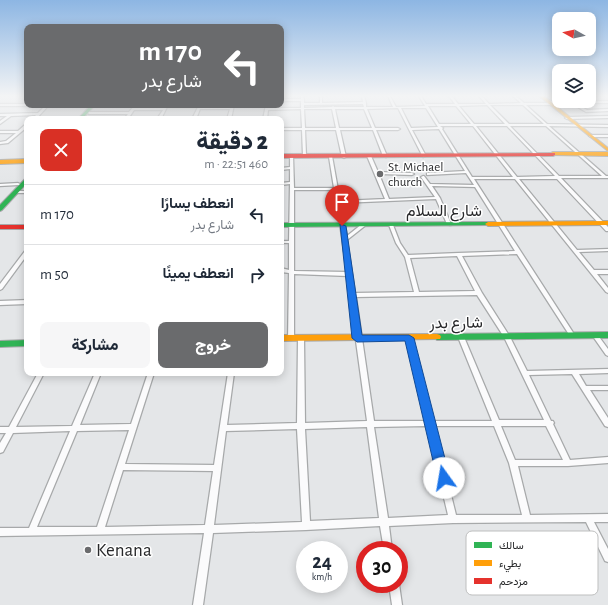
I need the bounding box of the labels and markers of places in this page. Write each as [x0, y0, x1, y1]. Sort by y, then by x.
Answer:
place label: St. Michael church [388, 161, 443, 189]
marker: St. Michael church [375, 169, 385, 179]
pin [325, 185, 359, 226]
place label: Kenana [96, 541, 152, 560]
marker: Kenana [83, 545, 93, 555]

